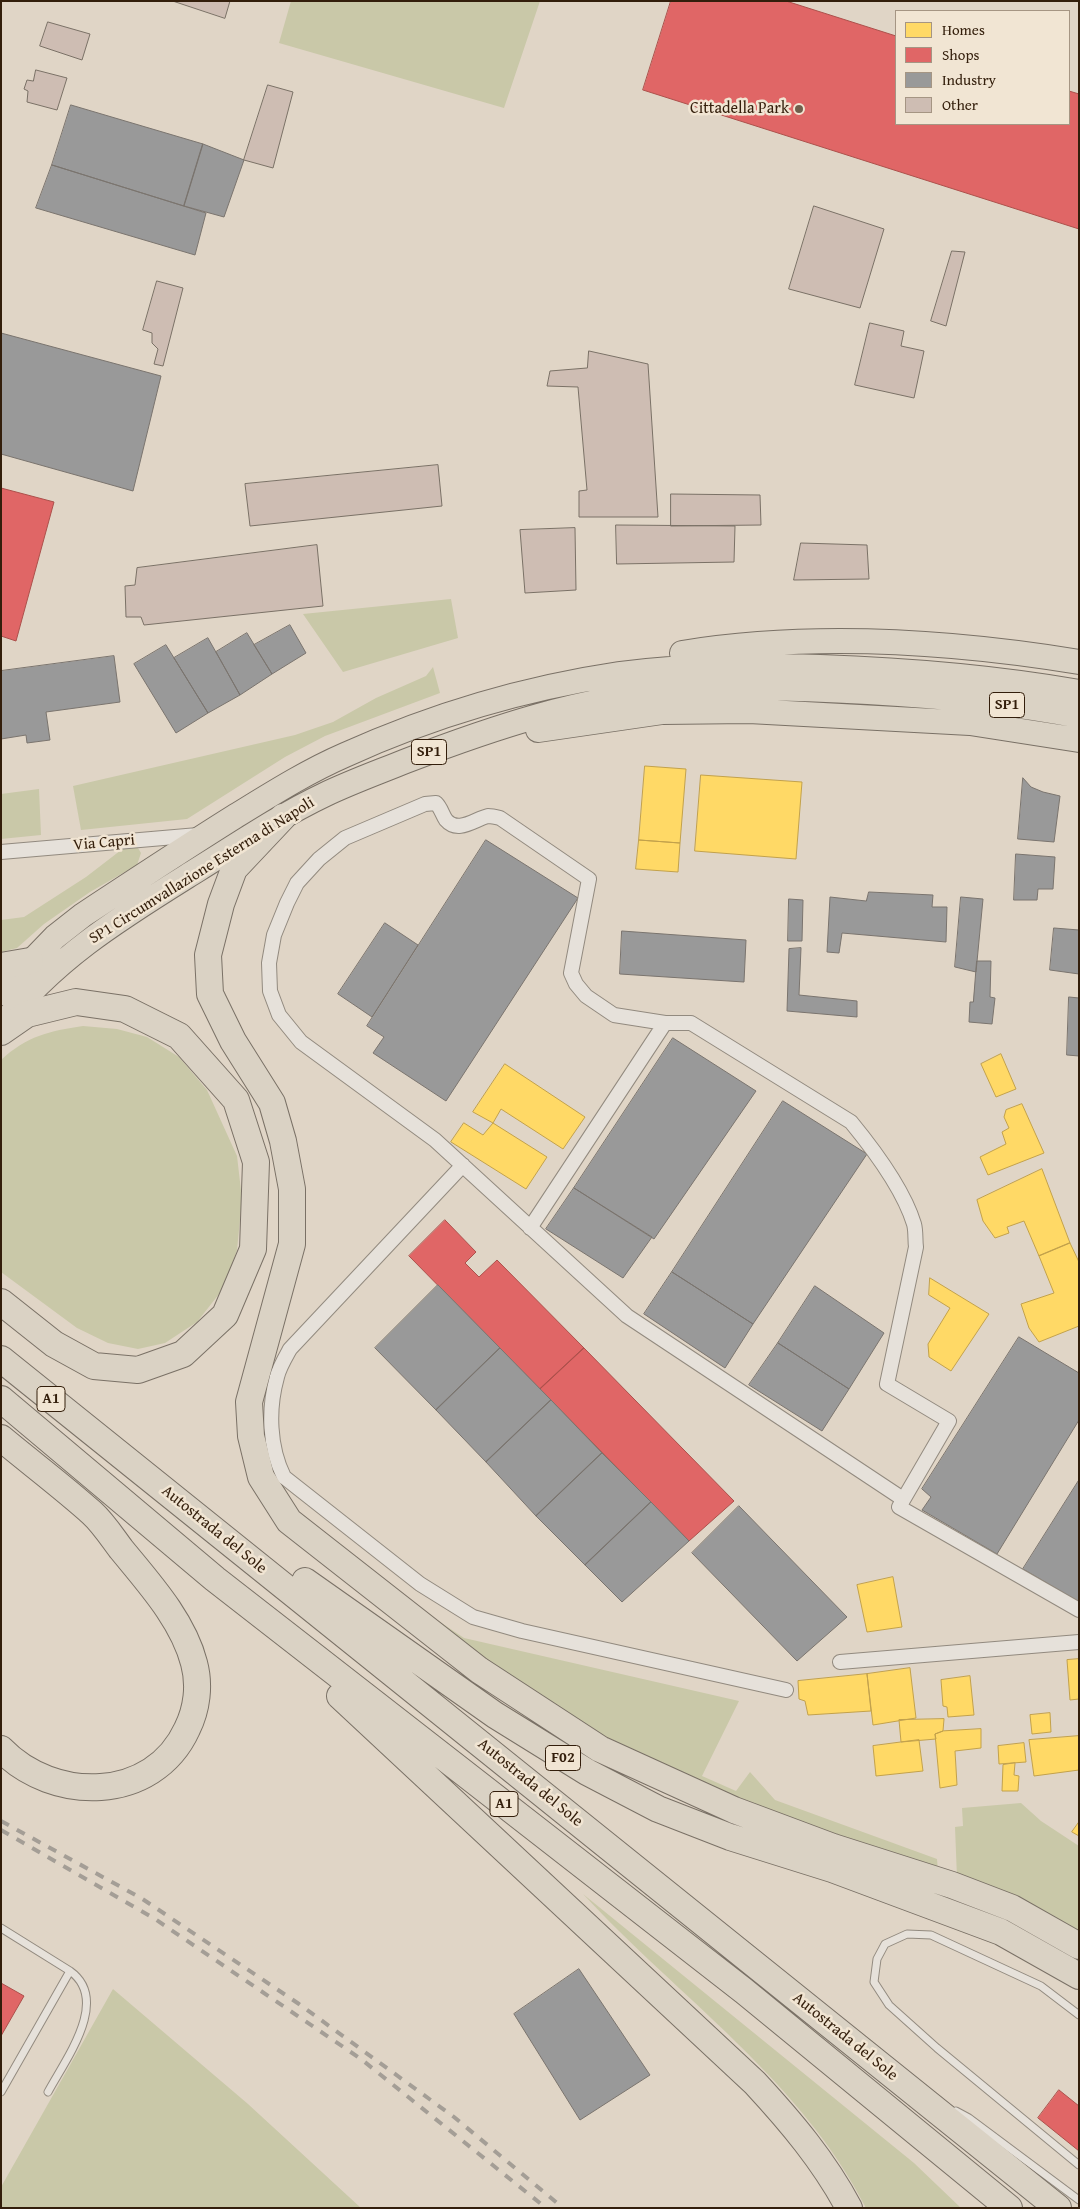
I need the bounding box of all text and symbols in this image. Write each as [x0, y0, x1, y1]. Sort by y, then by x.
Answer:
legend [895, 10, 1070, 125]
text: Homes [942, 19, 985, 40]
text: Shops [942, 44, 979, 65]
text: Industry [942, 69, 996, 90]
text: Other [942, 94, 978, 115]
place label: Cittadella Park [690, 99, 789, 119]
marker: Cittadella Park [793, 103, 805, 115]
road number: SP1 [990, 692, 1024, 718]
road number: SP1 [412, 740, 446, 764]
street label: SP1 Circumvallazione Esterna di Napoli [86, 793, 318, 949]
street label: Via Capri [72, 831, 136, 855]
road number: A1 [37, 1386, 65, 1412]
street label: Autostrada del Sole [158, 1482, 270, 1578]
street label: Autostrada del Sole [474, 1735, 586, 1831]
road number: F02 [546, 1746, 580, 1770]
road number: A1 [490, 1792, 518, 1816]
street label: Autostrada del Sole [789, 1989, 901, 2085]

